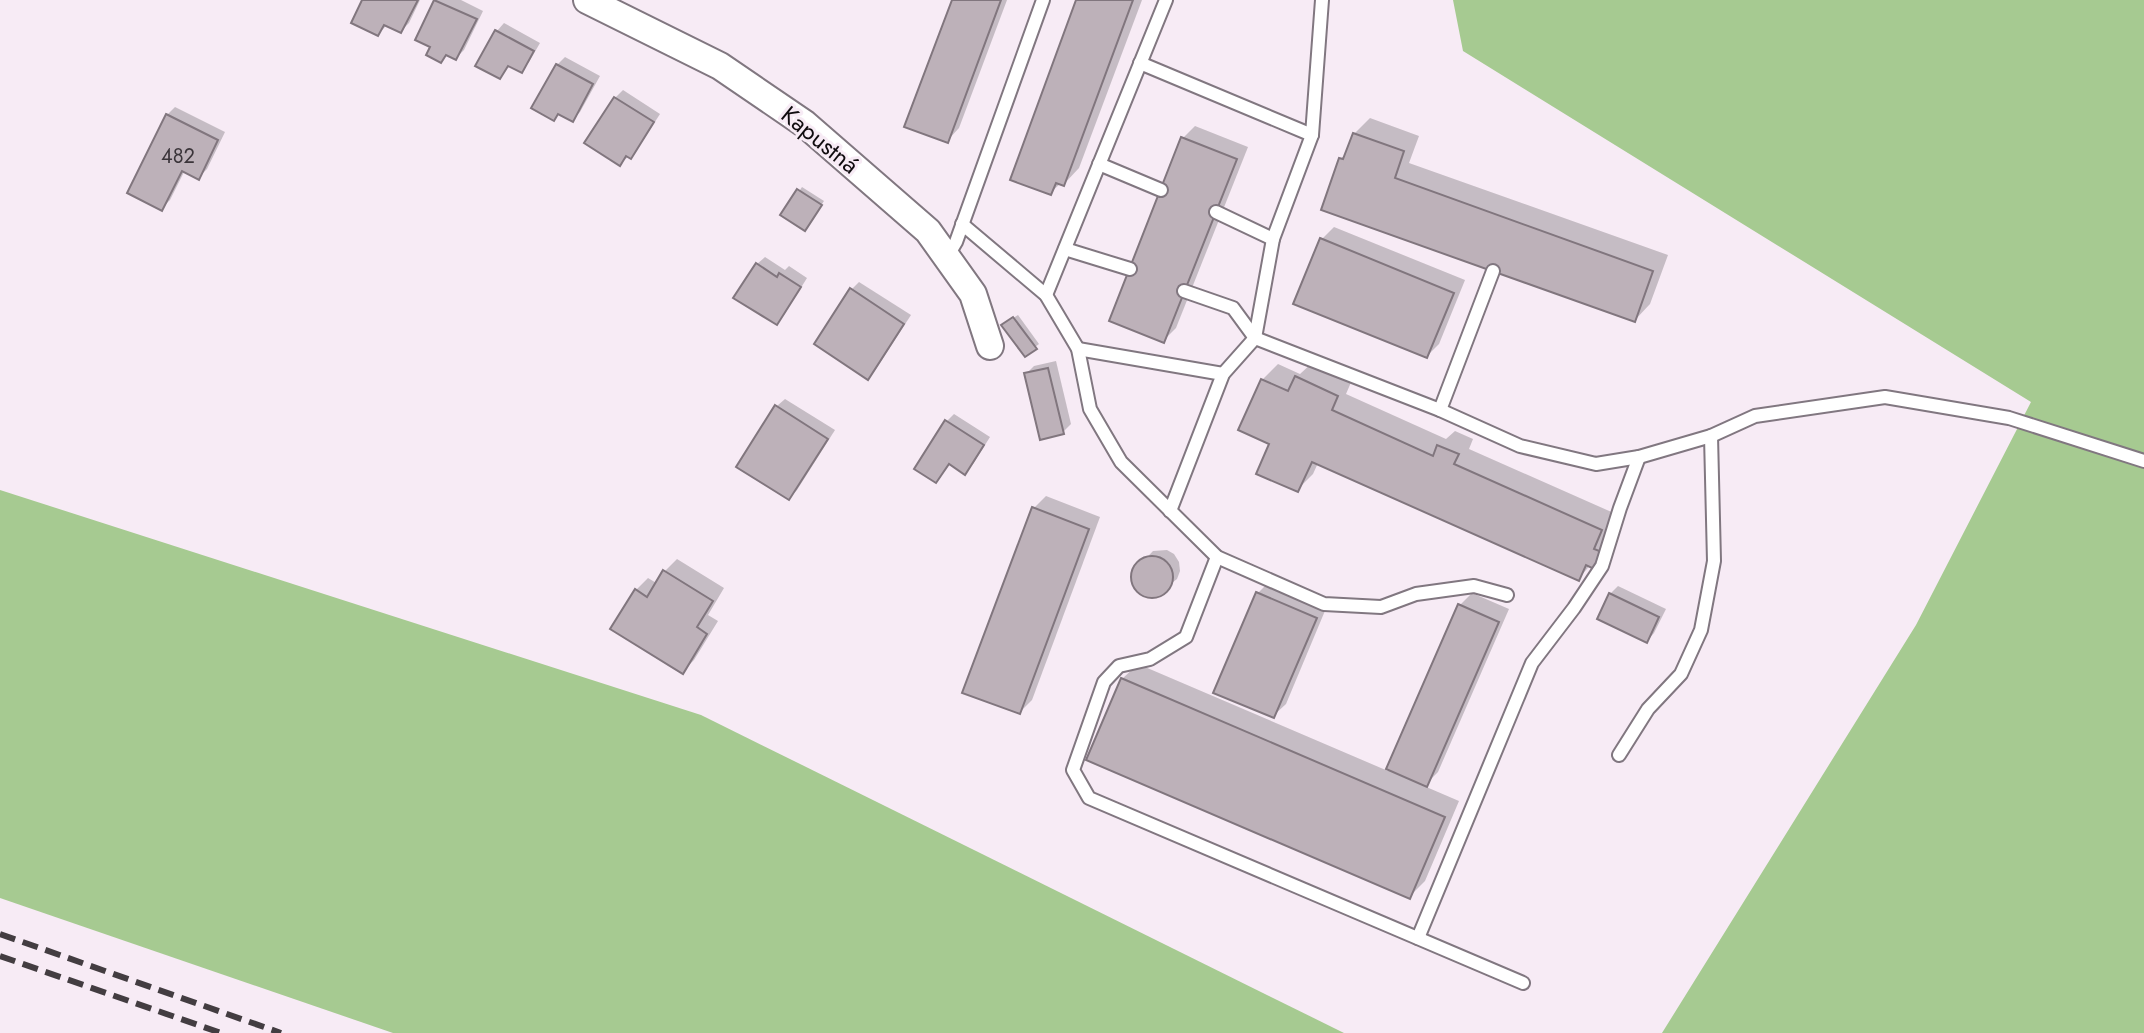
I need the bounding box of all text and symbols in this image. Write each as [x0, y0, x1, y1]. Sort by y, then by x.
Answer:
street label: Kapustná [774, 97, 867, 182]
house number: 482 [161, 142, 195, 171]

